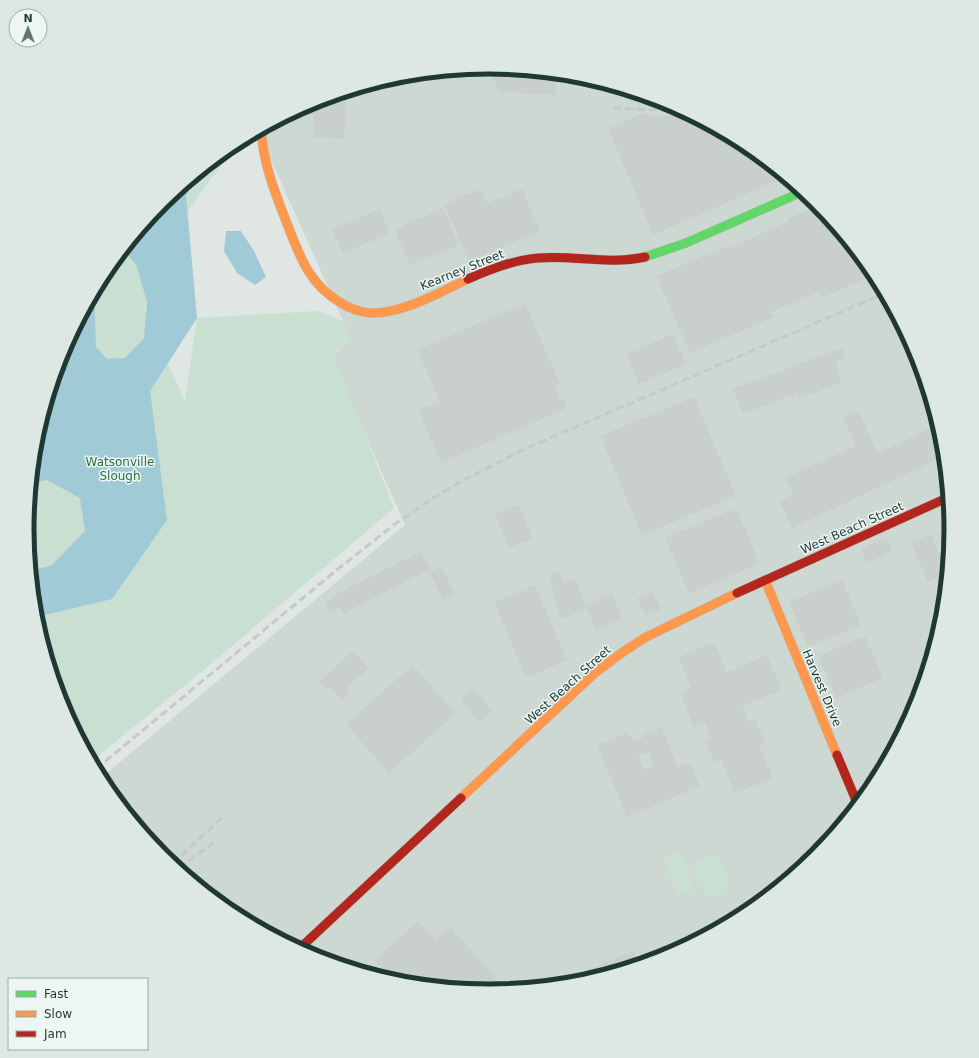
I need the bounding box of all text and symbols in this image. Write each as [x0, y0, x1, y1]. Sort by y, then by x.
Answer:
north arrow [8, 8, 48, 48]
text: N [23, 12, 33, 25]
street label: Kearney Street [418, 247, 506, 293]
park label: Watsonville Slough [86, 455, 154, 483]
street label: West Beach Street [799, 499, 906, 557]
street label: West Beach Street [522, 643, 614, 727]
street label: Harvest Drive [799, 647, 845, 729]
legend [8, 978, 148, 1050]
text: Fast [44, 987, 68, 1001]
text: Slow [44, 1007, 72, 1021]
text: Jam [43, 1027, 67, 1041]

